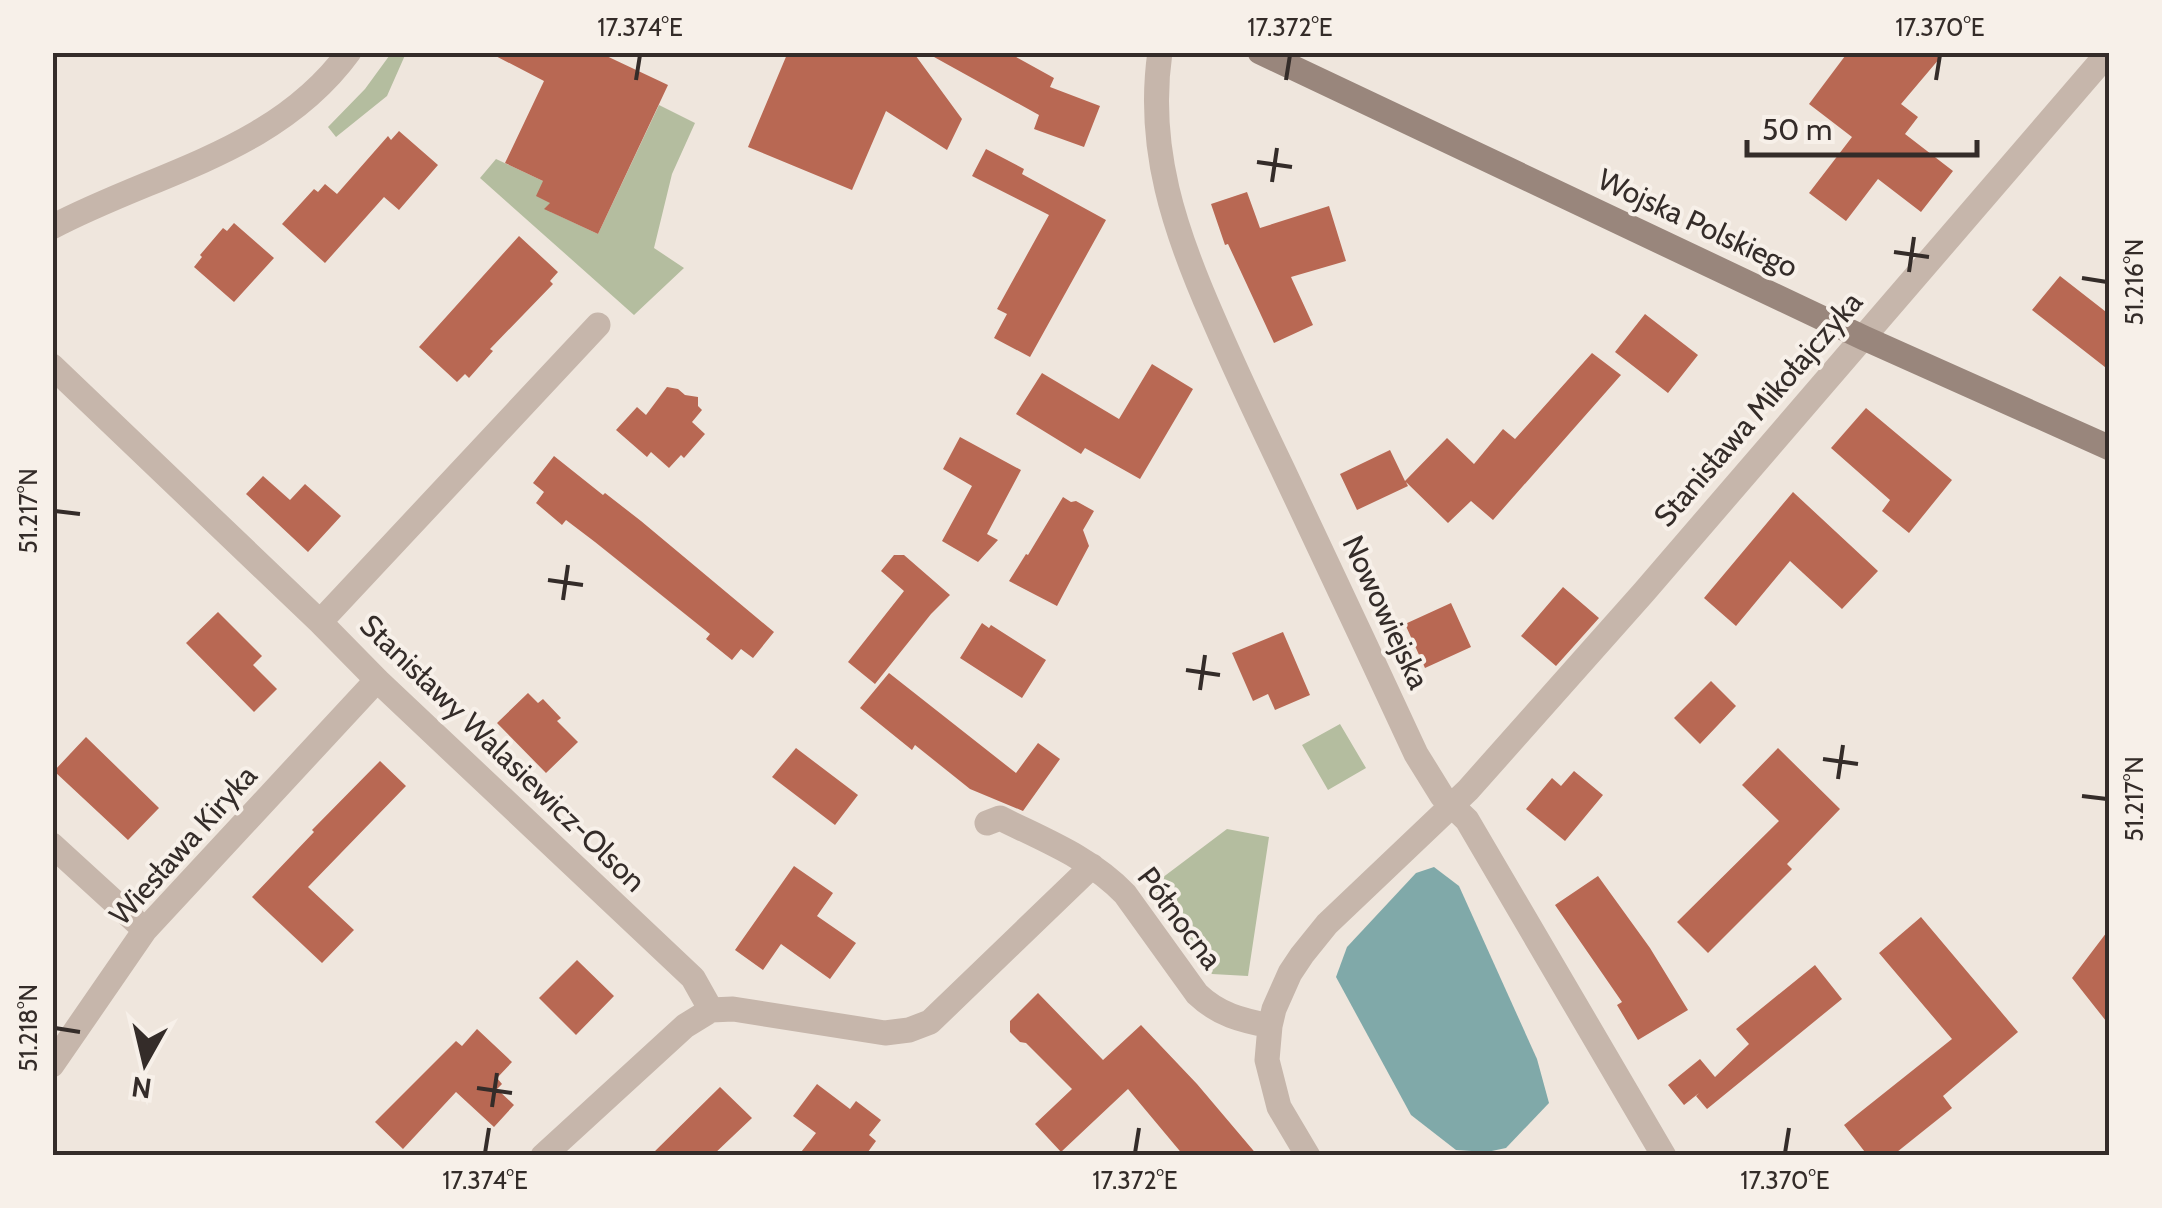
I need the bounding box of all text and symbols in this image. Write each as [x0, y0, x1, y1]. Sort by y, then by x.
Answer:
text: 17.374°E [597, 12, 683, 42]
text: 17.372°E [1247, 12, 1333, 42]
text: 17.370°E [1895, 12, 1985, 42]
scale bar [1747, 95, 1977, 157]
text: 50 m [1762, 111, 1832, 148]
street label: Wojska Polskiego [1592, 161, 1804, 285]
text: 51.216°N [2119, 239, 2149, 325]
street label: Stanisława Mikołajczyka [1646, 284, 1870, 534]
text: 51.217°N [13, 468, 43, 554]
street label: Nowowiejska [1334, 529, 1438, 695]
street label: Stanisławy Walasiewicz-Olson [352, 607, 654, 899]
text: 51.217°N [2119, 756, 2149, 842]
street label: Wiesława Kiryka [101, 757, 265, 933]
street label: Północna [1130, 860, 1231, 977]
text: 51.218°N [13, 984, 43, 1072]
north arrow [95, 1013, 195, 1113]
text: N [129, 1070, 154, 1106]
text: 17.374°E [442, 1165, 528, 1195]
text: 17.372°E [1092, 1165, 1178, 1195]
text: 17.370°E [1740, 1165, 1830, 1195]

